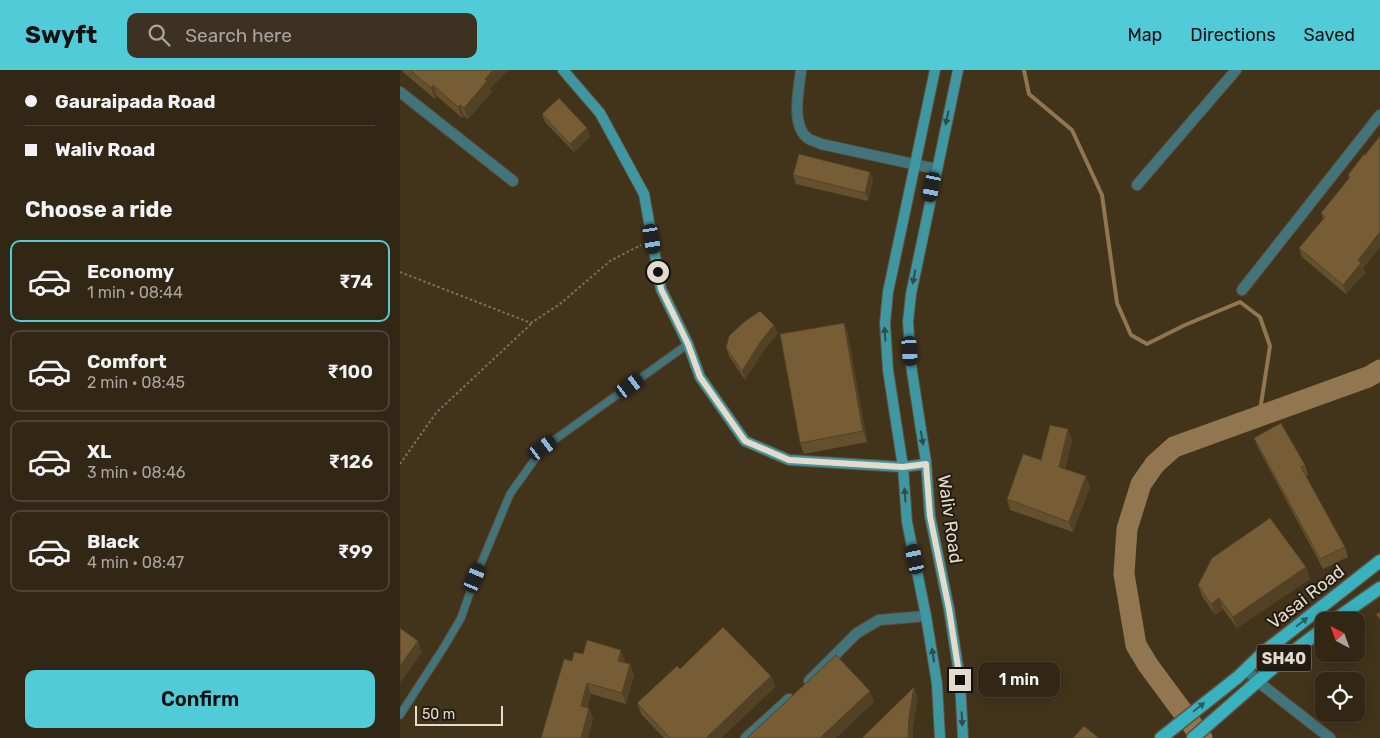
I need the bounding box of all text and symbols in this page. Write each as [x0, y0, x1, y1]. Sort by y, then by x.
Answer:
search box [127, 13, 477, 58]
text: Swyft [25, 21, 97, 49]
icon: search [145, 21, 173, 49]
text: Search here [185, 24, 292, 47]
text: Map [1127, 24, 1162, 46]
text: Directions [1190, 24, 1276, 46]
text: Saved [1304, 24, 1355, 46]
text: Gauraipada Road [55, 90, 215, 113]
one-way arrow [943, 110, 951, 125]
text: Waliv Road [55, 138, 155, 161]
car [921, 171, 942, 203]
text: Choose a ride [25, 196, 172, 223]
car [642, 223, 661, 255]
icon: car [27, 259, 72, 304]
text: Economy [87, 260, 174, 283]
route start [647, 261, 669, 283]
one-way arrow [910, 269, 918, 284]
text: ₹74 [339, 270, 373, 293]
text: 1 min · 08:44 [87, 283, 183, 302]
one-way arrow [881, 325, 889, 341]
car [901, 336, 918, 366]
icon: car [27, 349, 72, 394]
text: Comfort [87, 350, 167, 373]
text: ₹100 [327, 360, 373, 383]
car [613, 371, 646, 401]
text: 2 min · 08:45 [87, 373, 185, 392]
one-way arrow [918, 430, 926, 446]
car [526, 433, 559, 463]
icon: car [27, 439, 72, 484]
text: XL [87, 440, 111, 463]
text: ₹126 [328, 450, 373, 473]
text: 3 min · 08:46 [87, 463, 185, 482]
street label: Waliv Road [933, 473, 967, 565]
one-way arrow [901, 486, 909, 502]
icon: car [27, 529, 72, 574]
text: Black [87, 530, 139, 553]
text: ₹99 [338, 540, 373, 563]
car [904, 543, 925, 575]
text: 4 min · 08:47 [87, 553, 184, 572]
street label: Vasai Road [1263, 560, 1349, 634]
car [462, 561, 487, 595]
north arrow [1315, 612, 1365, 662]
map controls [1315, 612, 1365, 722]
one-way arrow [1295, 617, 1308, 628]
road number: SH40 [1256, 644, 1312, 672]
one-way arrow [928, 646, 936, 662]
callout: 1 min [978, 662, 1060, 698]
route end [949, 669, 971, 691]
button: Confirm [25, 670, 375, 728]
text: 1 min [999, 670, 1039, 689]
button: locate [1315, 672, 1365, 722]
one-way arrow [1192, 702, 1205, 713]
scale bar [415, 703, 502, 726]
text: 50 m [422, 706, 455, 723]
one-way arrow [958, 712, 966, 728]

